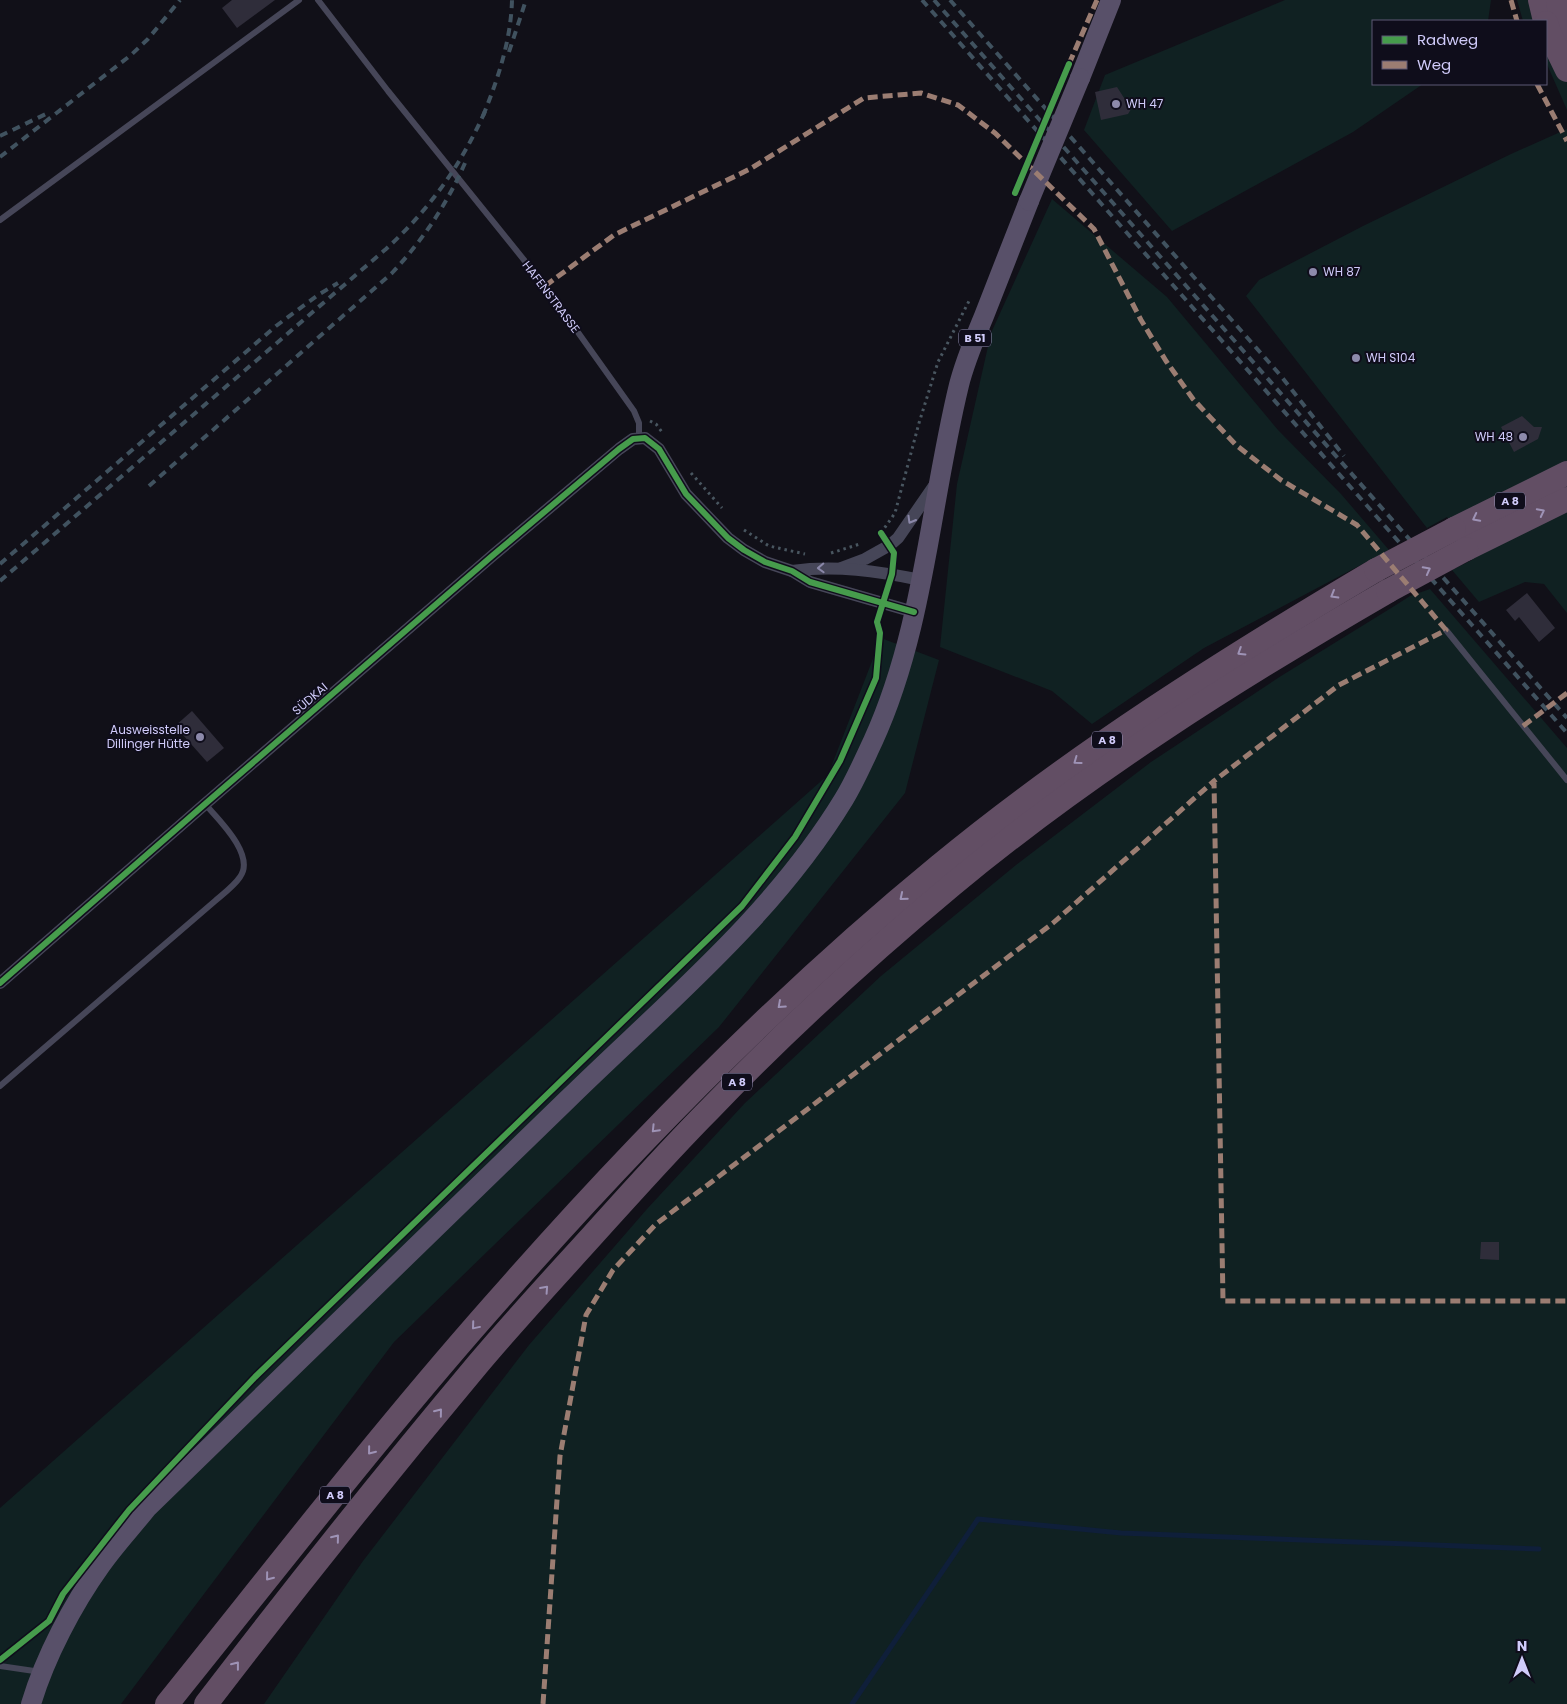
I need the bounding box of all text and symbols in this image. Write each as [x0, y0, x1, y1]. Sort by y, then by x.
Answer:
legend [1372, 20, 1547, 85]
text: Radweg [1417, 29, 1478, 50]
text: Weg [1417, 54, 1451, 75]
place label: WH 47 [1126, 95, 1164, 112]
marker: WH 47 [1110, 98, 1122, 110]
street label: HAFENSTRASSE [519, 257, 584, 336]
place label: WH 87 [1323, 263, 1361, 280]
marker: WH 87 [1307, 266, 1319, 278]
road number: B 51 [959, 329, 991, 346]
place label: WH S104 [1366, 349, 1416, 366]
marker: WH S104 [1350, 352, 1362, 364]
place label: WH 48 [1475, 428, 1513, 445]
marker: WH 48 [1517, 431, 1529, 443]
road number: A 8 [1495, 492, 1525, 510]
one-way arrow [1536, 508, 1545, 518]
one-way arrow [1473, 512, 1482, 522]
one-way arrow [908, 514, 918, 523]
one-way arrow [816, 563, 824, 573]
one-way arrow [1422, 566, 1431, 576]
one-way arrow [1330, 589, 1339, 599]
one-way arrow [1237, 645, 1246, 655]
street label: SÜDKAI [288, 678, 331, 719]
place label: Ausweisstelle Dillinger Hütte [107, 721, 190, 752]
marker: Ausweisstelle Dillinger Hütte [194, 731, 206, 743]
road number: A 8 [1092, 732, 1122, 748]
one-way arrow [1073, 755, 1083, 764]
one-way arrow [899, 891, 908, 900]
one-way arrow [778, 999, 787, 1008]
road number: A 8 [722, 1074, 752, 1090]
one-way arrow [652, 1123, 661, 1132]
one-way arrow [539, 1285, 548, 1294]
one-way arrow [472, 1321, 481, 1330]
one-way arrow [433, 1408, 442, 1417]
one-way arrow [368, 1445, 376, 1454]
road number: A 8 [320, 1486, 350, 1504]
one-way arrow [331, 1535, 339, 1544]
one-way arrow [266, 1572, 275, 1581]
north arrow [1497, 1634, 1547, 1684]
text: N [1517, 1636, 1527, 1656]
one-way arrow [230, 1662, 238, 1671]

